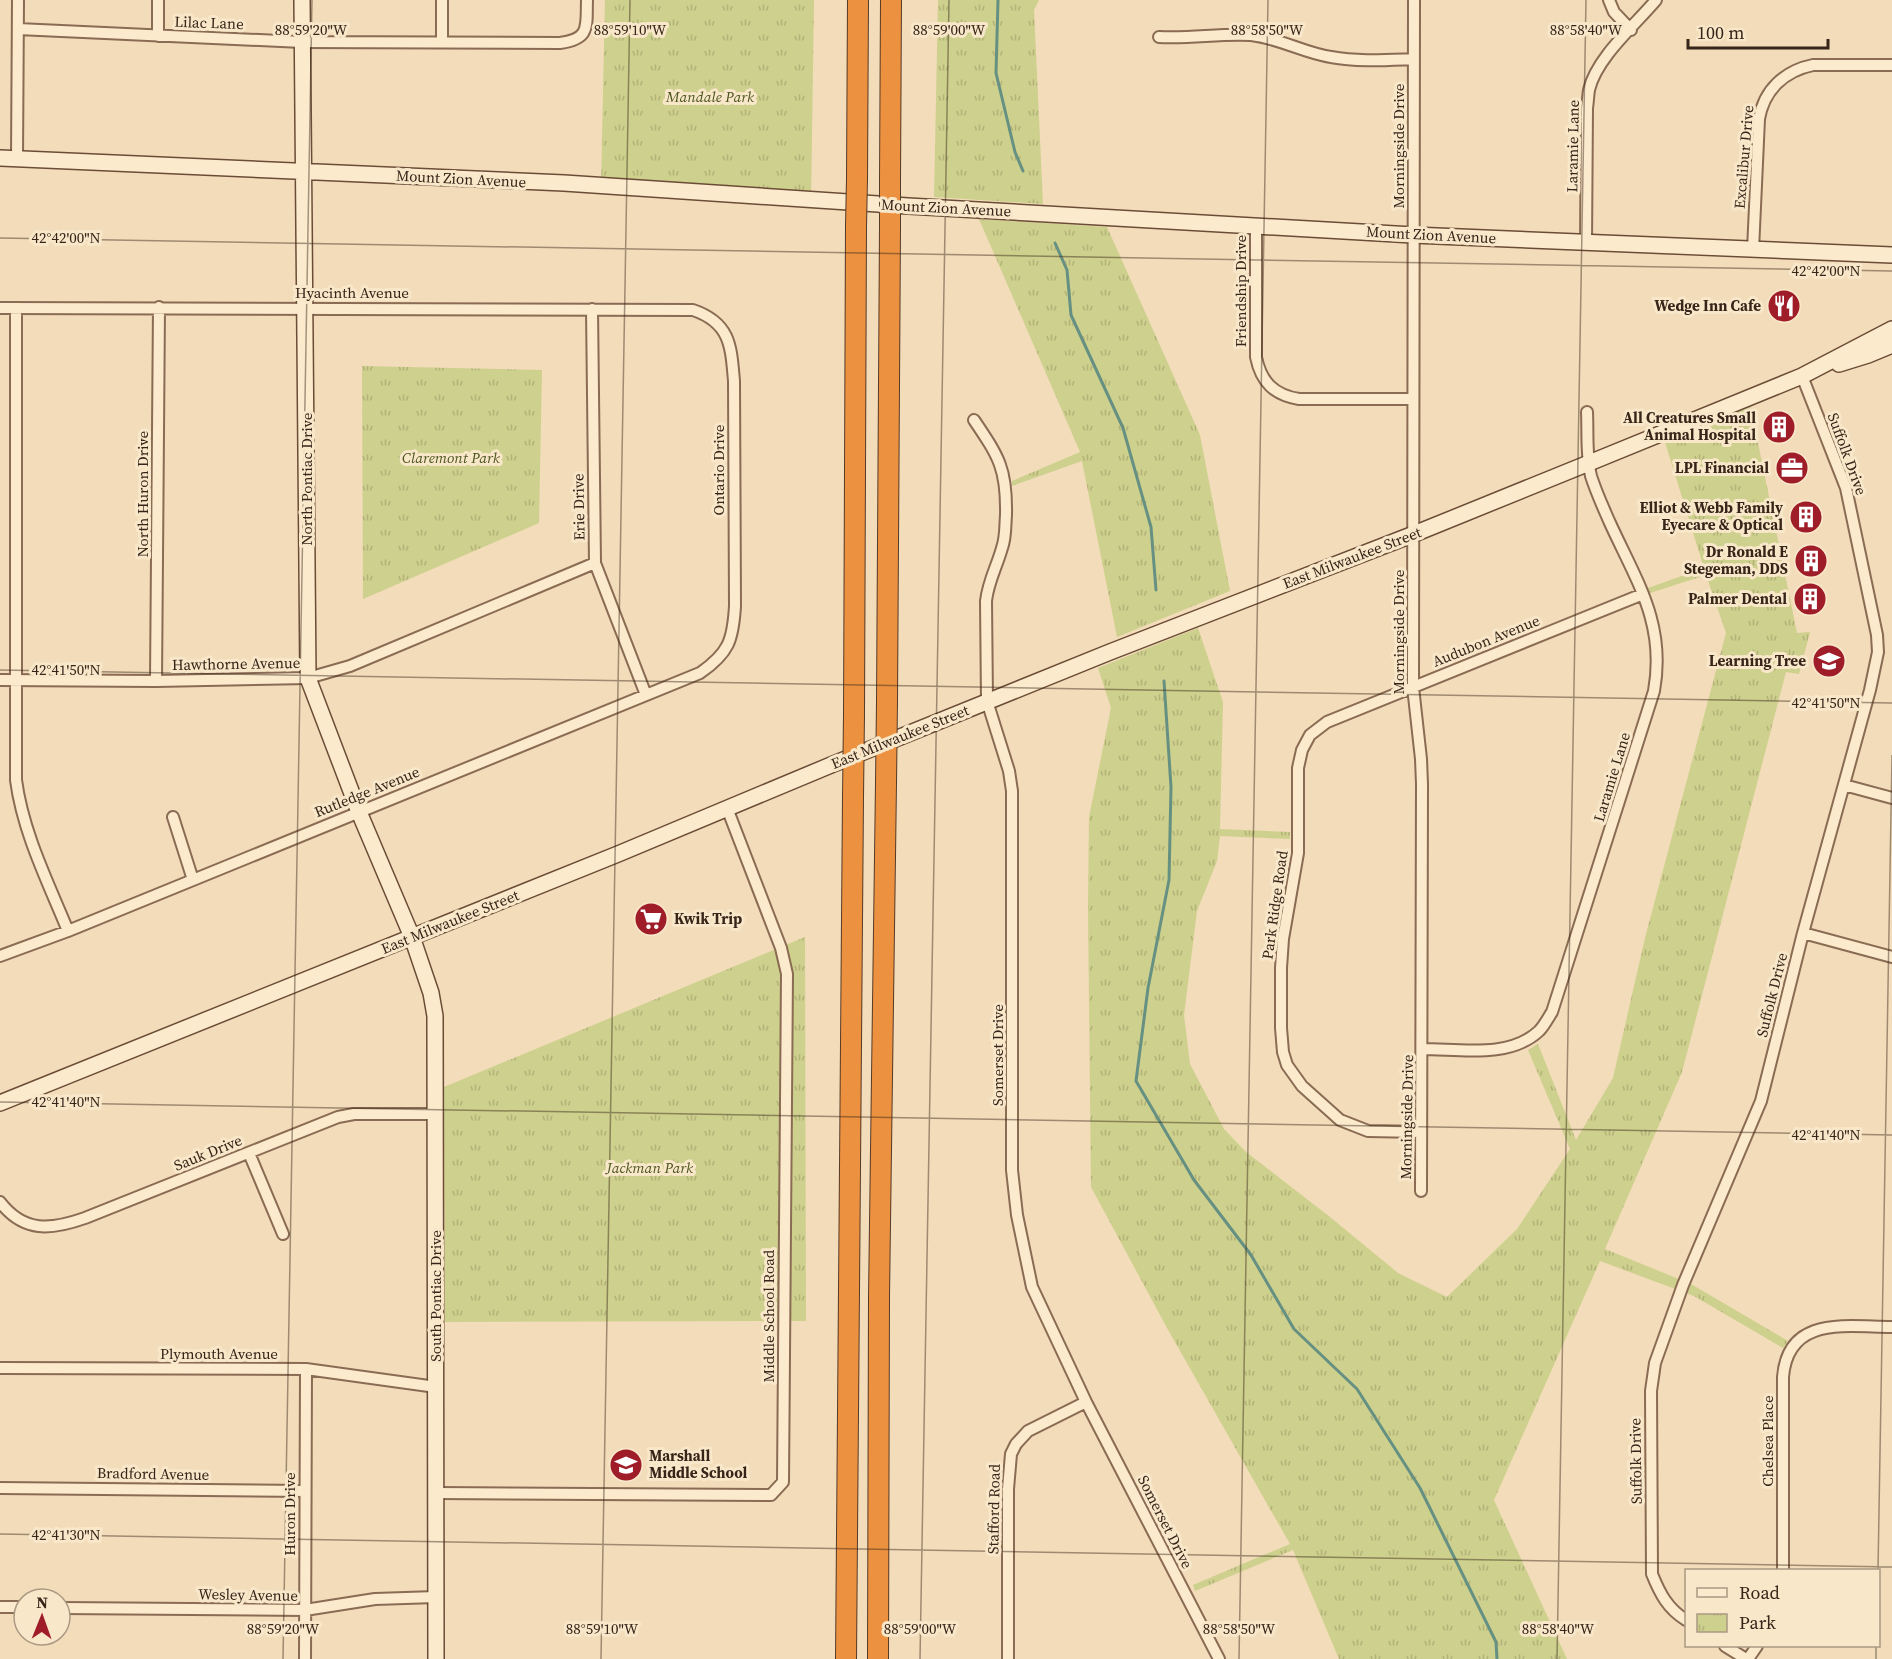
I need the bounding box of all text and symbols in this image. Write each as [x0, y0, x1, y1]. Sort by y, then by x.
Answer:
street label: Lilac Lane [174, 11, 244, 34]
scale bar [1688, 12, 1828, 50]
text: 88°59'20"W [275, 19, 348, 40]
text: 88°59'10"W [594, 19, 667, 40]
text: 88°59'00"W [913, 19, 986, 40]
text: 88°58'50"W [1231, 19, 1304, 40]
text: 88°58'40"W [1550, 19, 1623, 40]
text: 100 m [1697, 20, 1744, 45]
street label: Morningside Drive [1388, 83, 1409, 209]
park label: Mandale Park [665, 86, 755, 107]
street label: Laramie Lane [1561, 99, 1584, 192]
street label: Excalibur Drive [1729, 104, 1759, 210]
street label: Mount Zion Avenue [395, 165, 527, 192]
street label: Mount Zion Avenue [880, 194, 1012, 221]
street label: Mount Zion Avenue [1365, 221, 1497, 248]
text: 42°42'00"N [31, 227, 101, 248]
street label: Friendship Drive [1230, 234, 1251, 347]
text: 42°42'00"N [1791, 260, 1861, 281]
street label: Hyacinth Avenue [295, 282, 409, 303]
restaurant icon: Wedge Inn Cafe [1766, 288, 1802, 324]
place label: Wedge Inn Cafe [1654, 295, 1761, 316]
place label: All Creatures Small Animal Hospital [1623, 407, 1756, 445]
building icon: All Creatures Small Animal Hospital [1761, 409, 1797, 445]
street label: Suffolk Drive [1823, 410, 1872, 498]
street label: North Pontiac Drive [296, 412, 317, 545]
street label: Ontario Drive [708, 424, 729, 515]
street label: North Huron Drive [132, 430, 153, 557]
park label: Claremont Park [402, 447, 501, 468]
office icon: LPL Financial [1774, 450, 1810, 486]
place label: LPL Financial [1675, 457, 1769, 478]
street label: Erie Drive [567, 473, 590, 541]
place label: Elliot & Webb Family Eyecare & Optical [1640, 497, 1783, 535]
building icon: Elliot & Webb Family Eyecare & Optical [1788, 499, 1824, 535]
street label: East Milwaukee Street [1279, 521, 1424, 594]
place label: Dr Ronald E Stegeman, DDS [1684, 541, 1788, 579]
building icon: Dr Ronald E Stegeman, DDS [1793, 543, 1829, 579]
street label: Morningside Drive [1388, 569, 1409, 695]
building icon: Palmer Dental [1792, 581, 1828, 617]
place label: Palmer Dental [1688, 588, 1787, 609]
street label: Audubon Avenue [1429, 609, 1543, 672]
school or university icon: Learning Tree [1811, 643, 1847, 679]
place label: Learning Tree [1709, 650, 1806, 671]
street label: Hawthorne Avenue [172, 652, 301, 675]
text: 42°41'50"N [31, 659, 101, 680]
text: 42°41'50"N [1791, 692, 1861, 713]
street label: East Milwaukee Street [828, 699, 972, 774]
street label: Laramie Lane [1588, 729, 1635, 824]
street label: Rutledge Avenue [311, 761, 423, 822]
street label: Park Ridge Road [1256, 849, 1293, 961]
street label: East Milwaukee Street [378, 884, 522, 959]
supermarket icon: Kwik Trip [633, 901, 669, 937]
place label: Kwik Trip [674, 908, 742, 929]
street label: Suffolk Drive [1751, 950, 1792, 1039]
street label: Somerset Drive [987, 1004, 1008, 1106]
street label: Morningside Drive [1395, 1054, 1418, 1180]
text: 42°41'40"N [31, 1091, 101, 1112]
text: 42°41'40"N [1791, 1124, 1861, 1145]
street label: Sauk Drive [171, 1129, 245, 1176]
park label: Jackman Park [605, 1157, 694, 1178]
street label: South Pontiac Drive [425, 1230, 446, 1362]
street label: Middle School Road [758, 1249, 779, 1382]
street label: Plymouth Avenue [160, 1343, 278, 1364]
street label: Chelsea Place [1757, 1395, 1778, 1487]
street label: Suffolk Drive [1624, 1417, 1647, 1504]
place label: Marshall Middle School [649, 1445, 748, 1483]
school or university icon: Marshall Middle School [608, 1447, 644, 1483]
street label: Bradford Avenue [97, 1462, 210, 1485]
street label: Stafford Road [982, 1463, 1005, 1554]
street label: Huron Drive [279, 1472, 300, 1556]
street label: Somerset Drive [1133, 1472, 1198, 1572]
text: 42°41'30"N [31, 1524, 101, 1545]
legend [1685, 1569, 1880, 1647]
text: Road [1739, 1580, 1780, 1605]
street label: Wesley Avenue [198, 1583, 298, 1606]
north arrow [12, 1587, 72, 1647]
text: N [36, 1591, 49, 1613]
text: Park [1739, 1610, 1776, 1635]
text: 88°59'20"W [247, 1618, 320, 1639]
text: 88°59'10"W [566, 1618, 639, 1639]
text: 88°59'00"W [884, 1618, 957, 1639]
text: 88°58'50"W [1203, 1618, 1276, 1639]
text: 88°58'40"W [1522, 1618, 1595, 1639]

